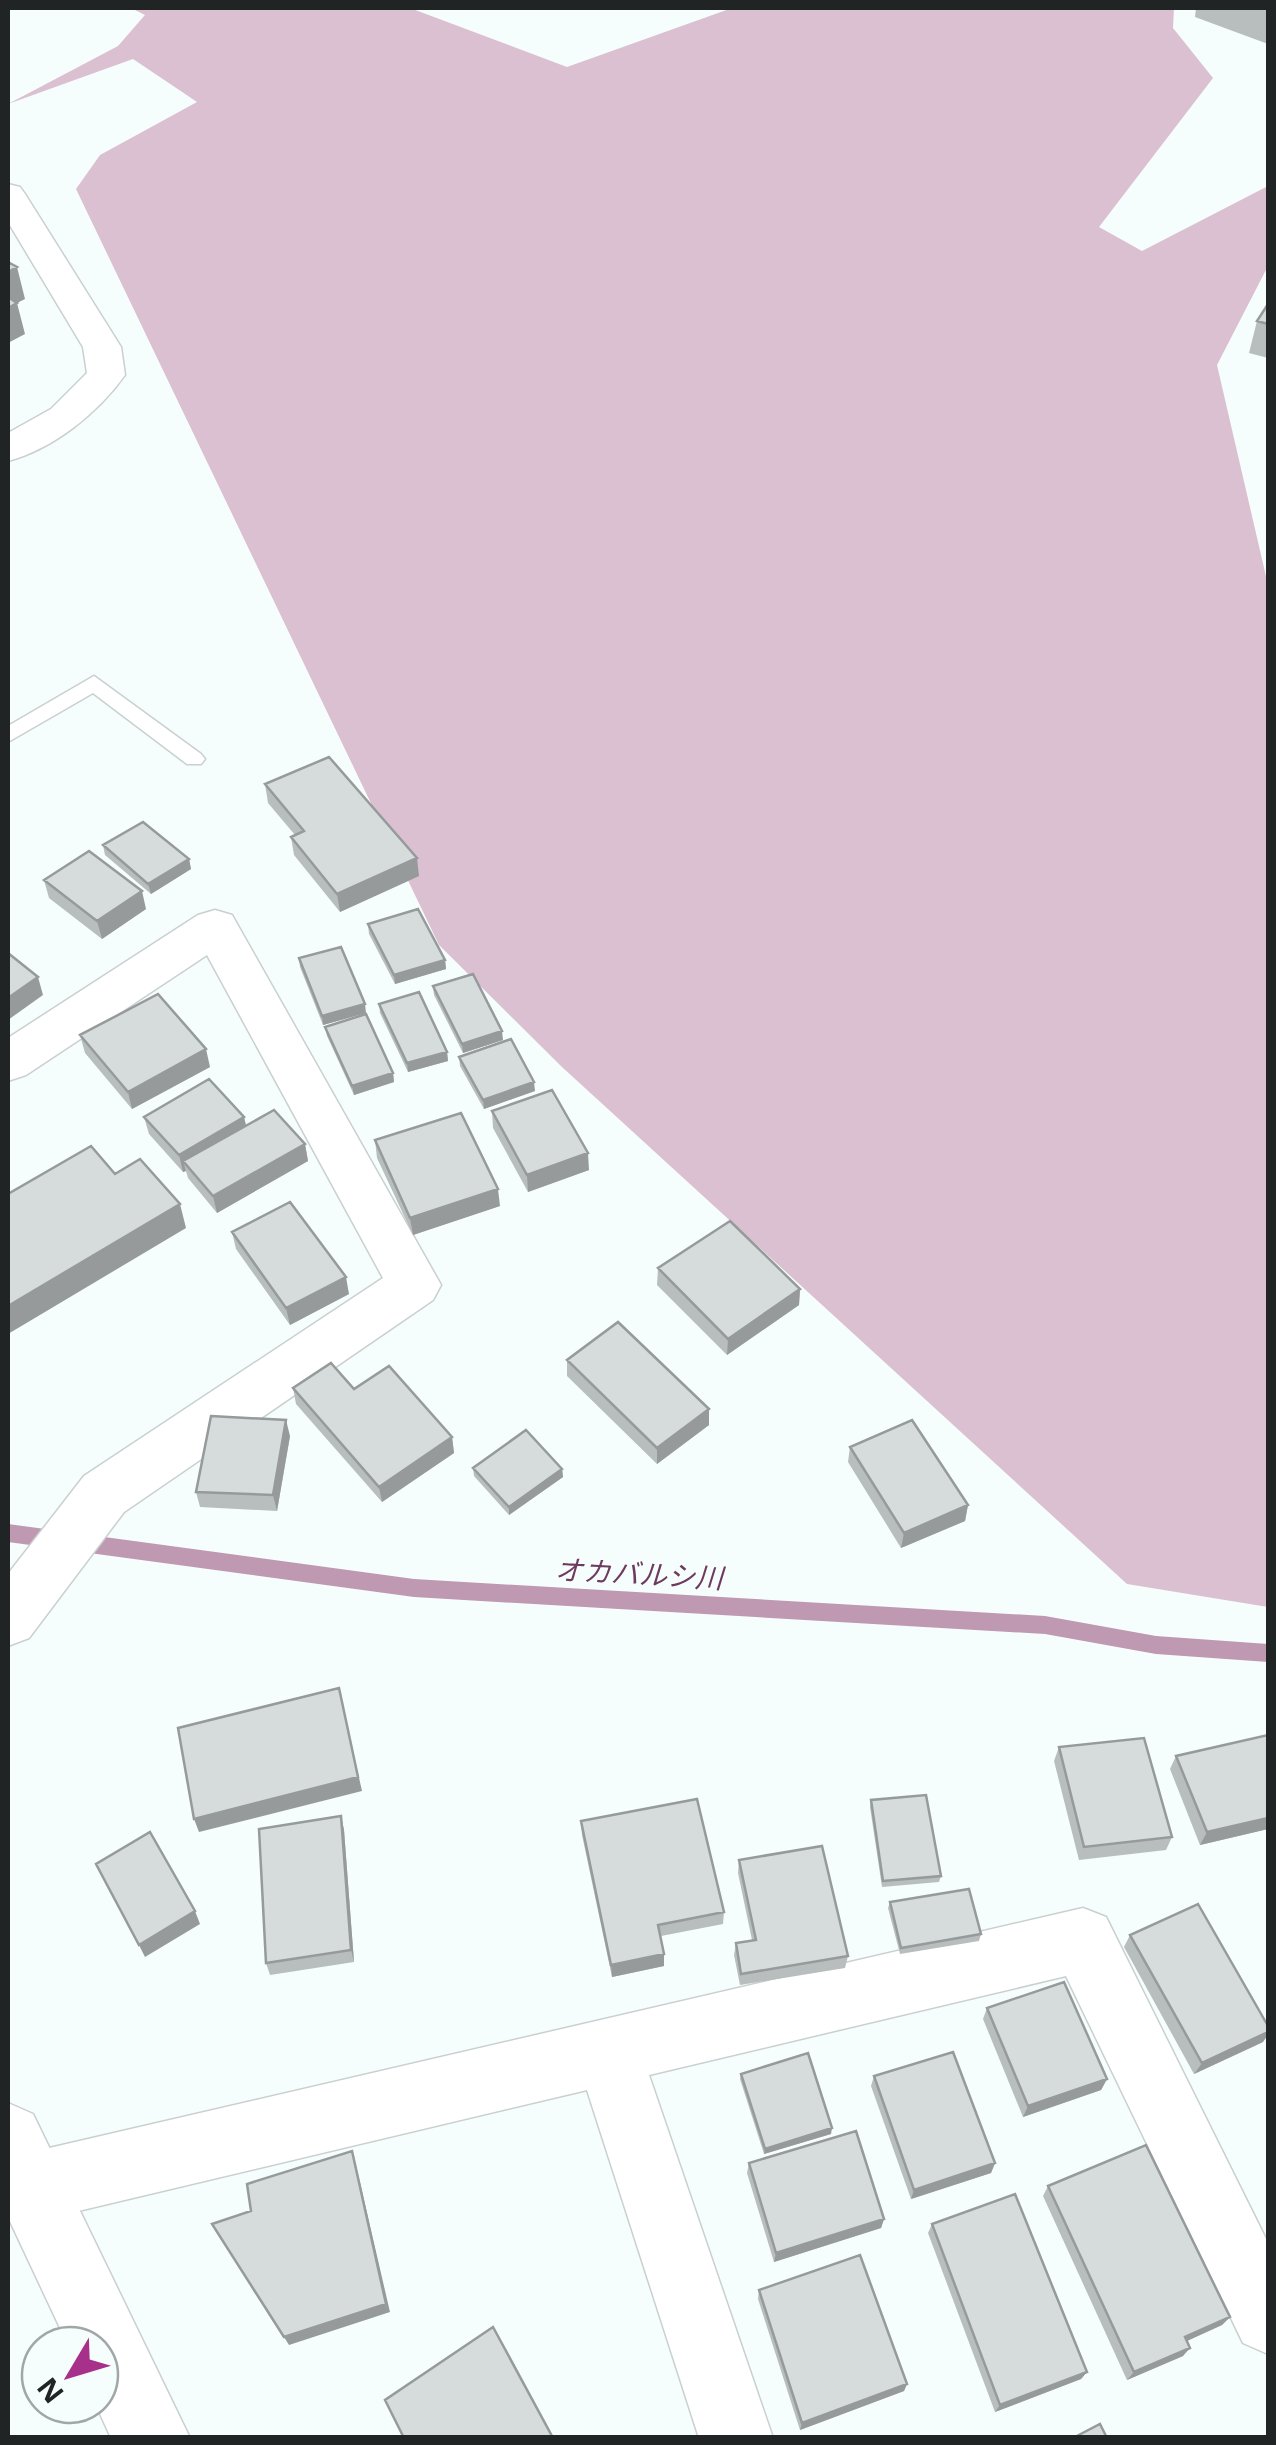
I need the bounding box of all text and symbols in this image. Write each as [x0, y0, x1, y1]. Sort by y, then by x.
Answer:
water label: オカバルシ川 [554, 1550, 727, 1597]
north arrow [20, 2325, 120, 2425]
text: N [28, 2370, 71, 2412]

